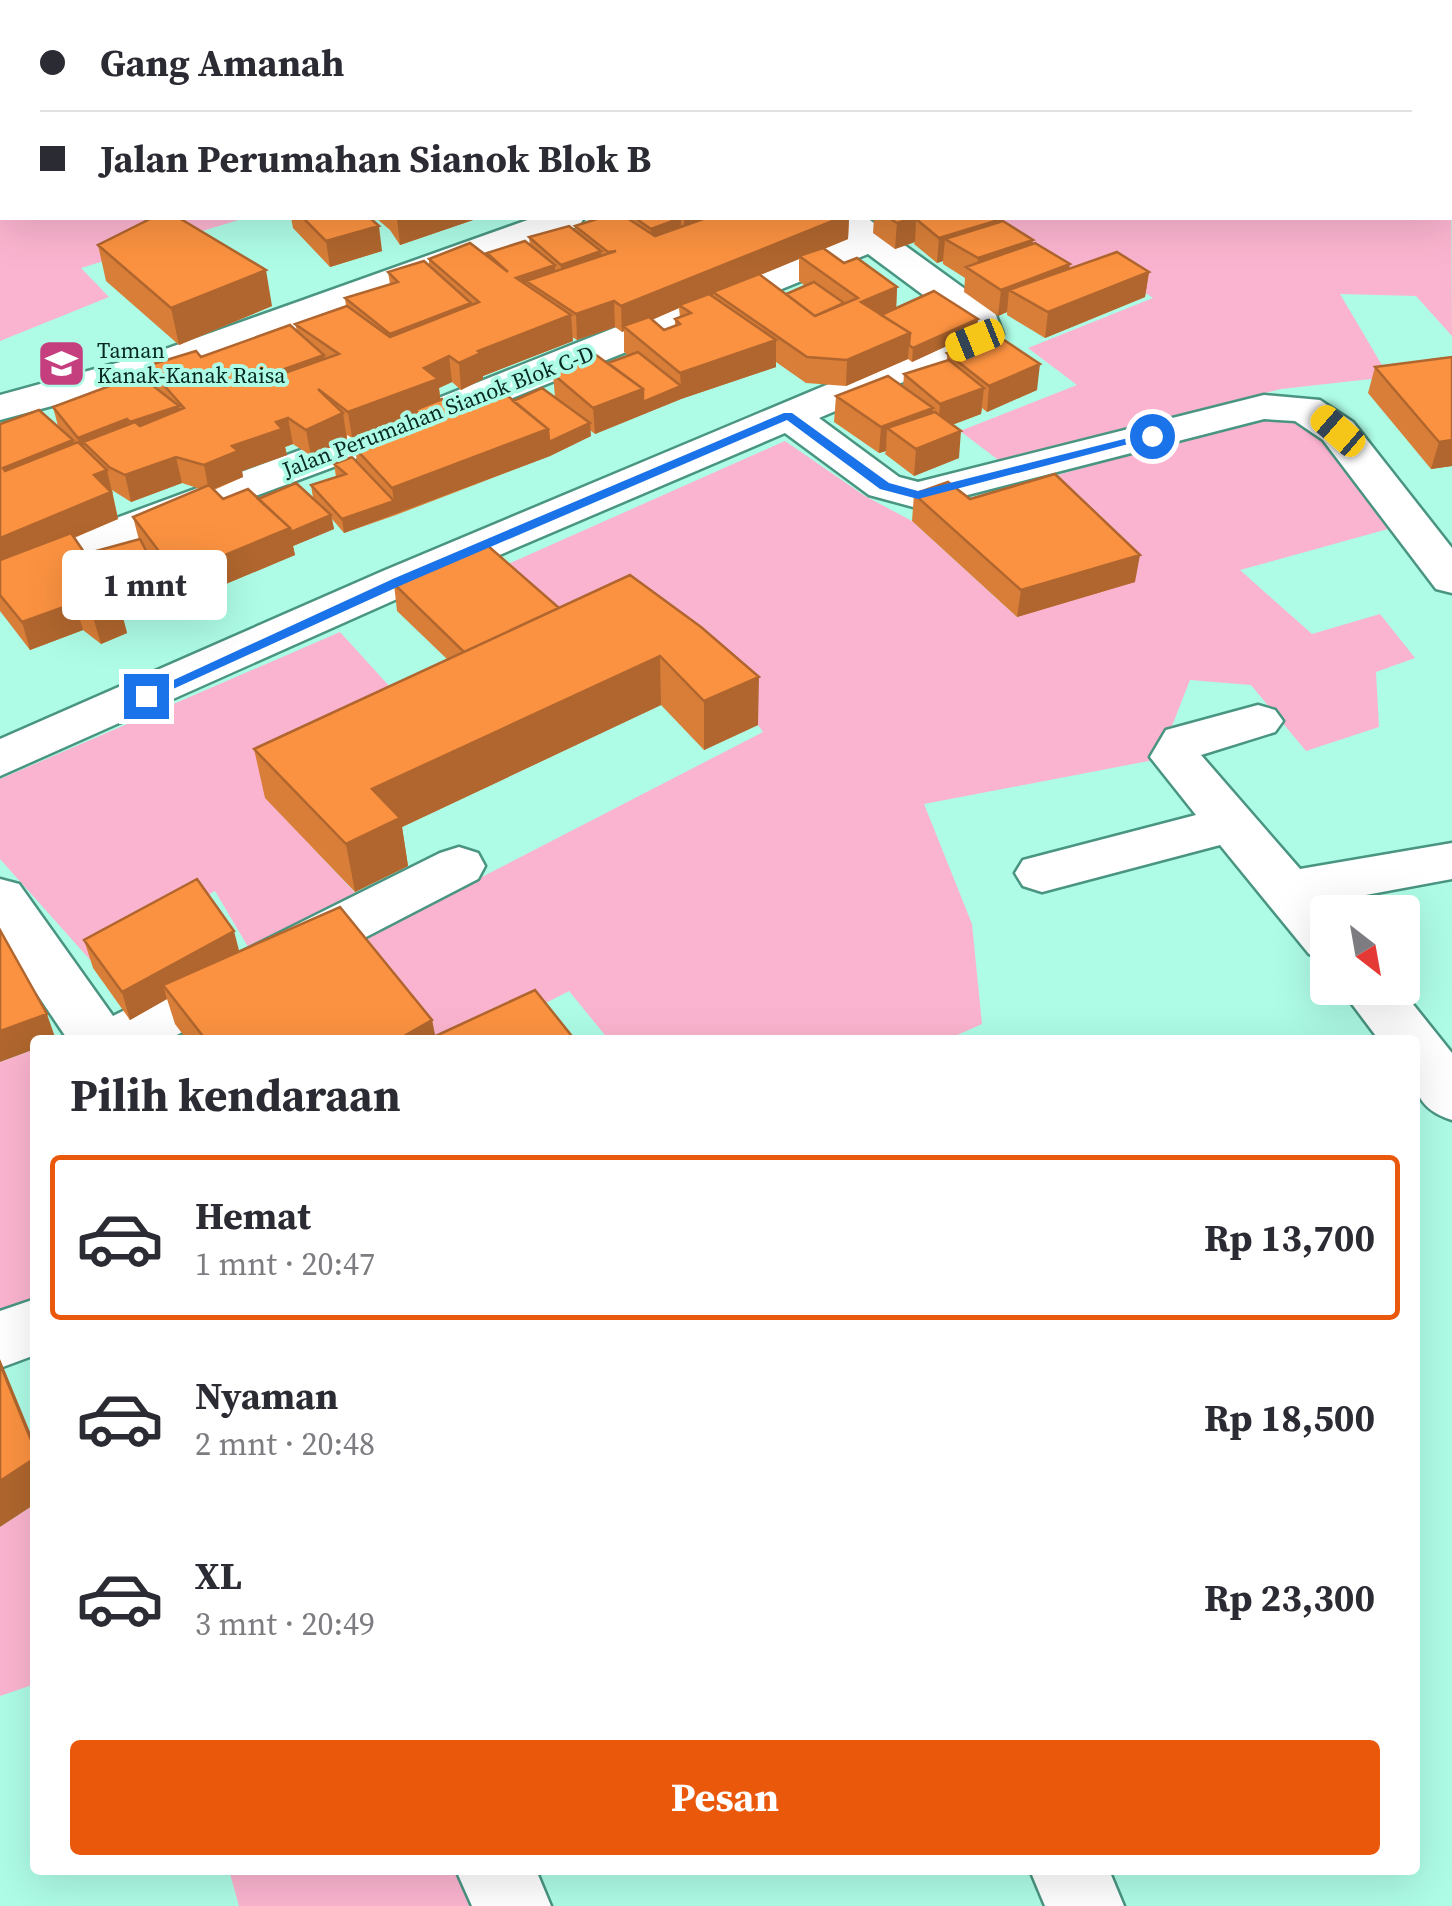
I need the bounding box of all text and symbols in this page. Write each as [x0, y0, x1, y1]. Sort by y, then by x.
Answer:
text: Gang Amanah [100, 37, 344, 89]
text: Jalan Perumahan Sianok Blok B [100, 133, 651, 185]
car [942, 315, 1008, 365]
place label: Taman Kanak-Kanak Raisa [97, 335, 286, 390]
school or university icon: Taman Kanak-Kanak Raisa [36, 337, 88, 389]
street label: Jalan Perumahan Sianok Blok C-D [277, 338, 598, 485]
car [1306, 400, 1370, 462]
route start [1130, 414, 1175, 459]
callout: 1 mnt [64, 551, 228, 621]
text: 1 mnt [102, 563, 187, 607]
route end [124, 674, 169, 719]
north arrow [1310, 895, 1420, 1005]
map controls [1310, 895, 1420, 1005]
text: Pilih kendaraan [70, 1064, 401, 1126]
text: Hemat [195, 1190, 311, 1242]
icon: car [75, 1193, 165, 1283]
text: Rp 13,700 [1204, 1212, 1375, 1264]
text: 1 mnt · 20:47 [195, 1242, 375, 1286]
text: Nyaman [195, 1370, 339, 1422]
icon: car [75, 1373, 165, 1463]
text: Rp 18,500 [1204, 1392, 1375, 1444]
text: 2 mnt · 20:48 [195, 1422, 375, 1466]
text: XL [195, 1550, 242, 1602]
icon: car [75, 1553, 165, 1643]
text: Rp 23,300 [1204, 1572, 1375, 1624]
text: 3 mnt · 20:49 [195, 1602, 375, 1646]
button: Pesan [70, 1740, 1380, 1855]

